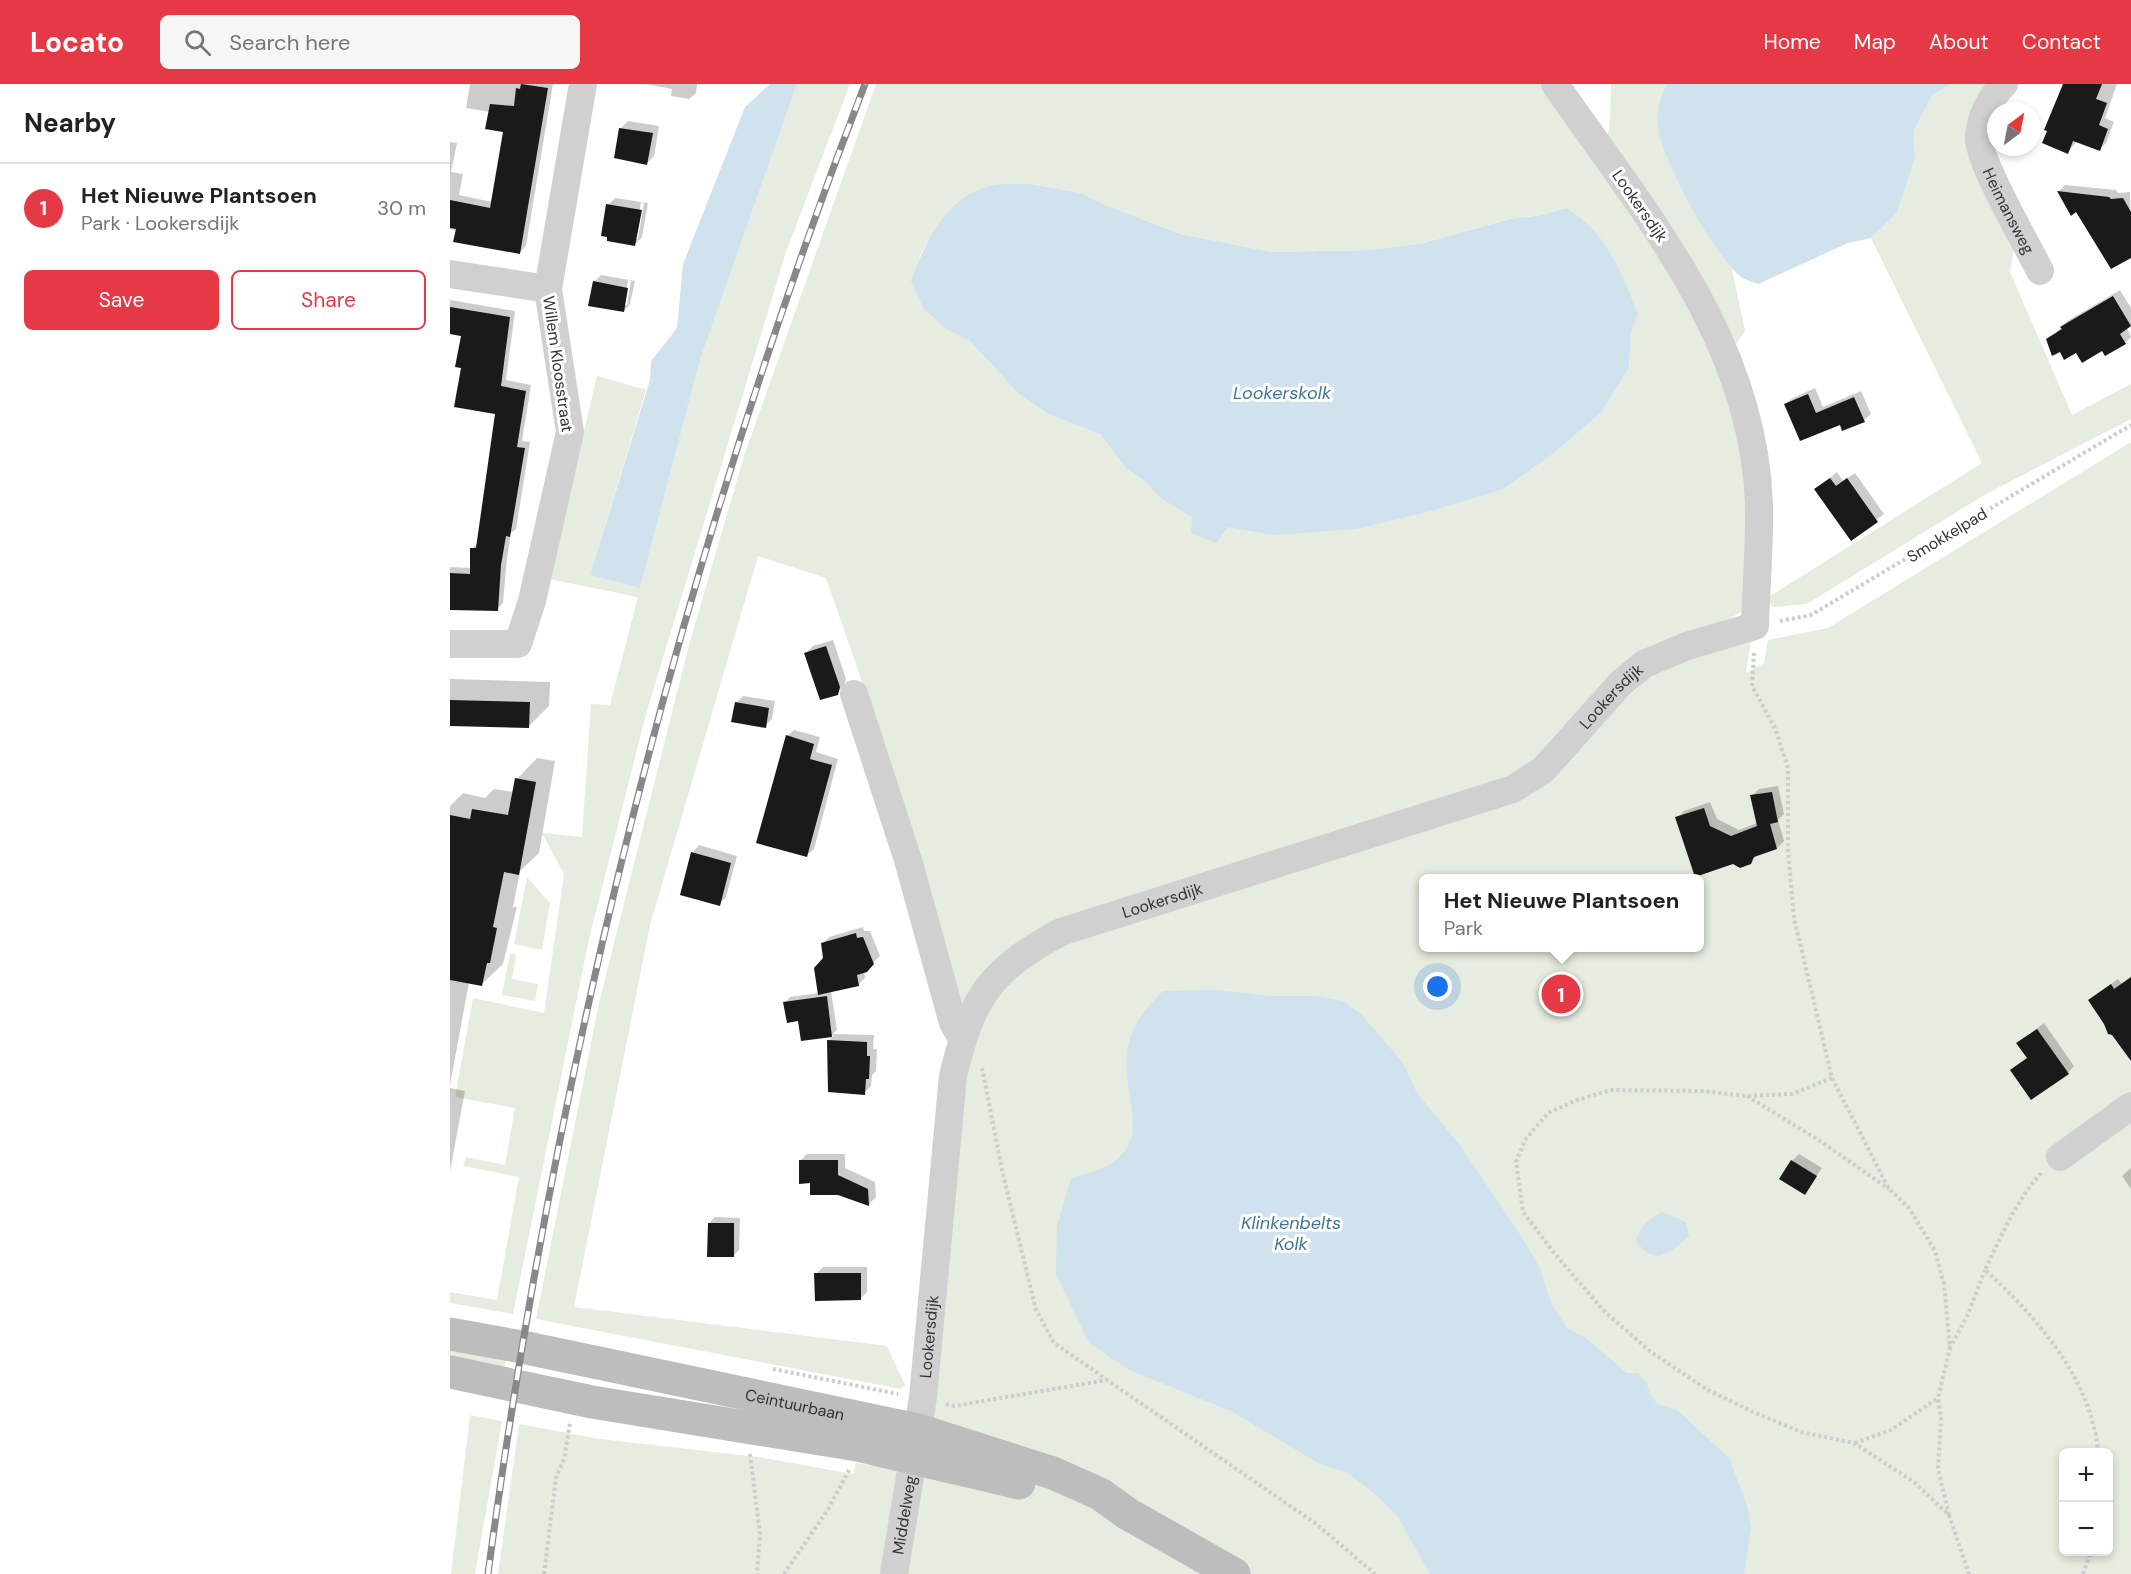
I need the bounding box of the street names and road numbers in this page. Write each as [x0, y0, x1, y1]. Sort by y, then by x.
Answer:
street label: Heimansweg [1978, 164, 2040, 257]
street label: Lookersdijk [1607, 166, 1673, 246]
street label: Willem Kloosstraat [538, 295, 578, 433]
street label: Smokkelpad [1903, 503, 1991, 567]
street label: Lookersdijk [1574, 659, 1647, 733]
street label: Lookersdijk [1119, 877, 1205, 923]
street label: Lookersdijk [914, 1294, 943, 1379]
street label: Ceintuurbaan [743, 1384, 846, 1425]
street label: Middelweg [887, 1474, 921, 1556]

